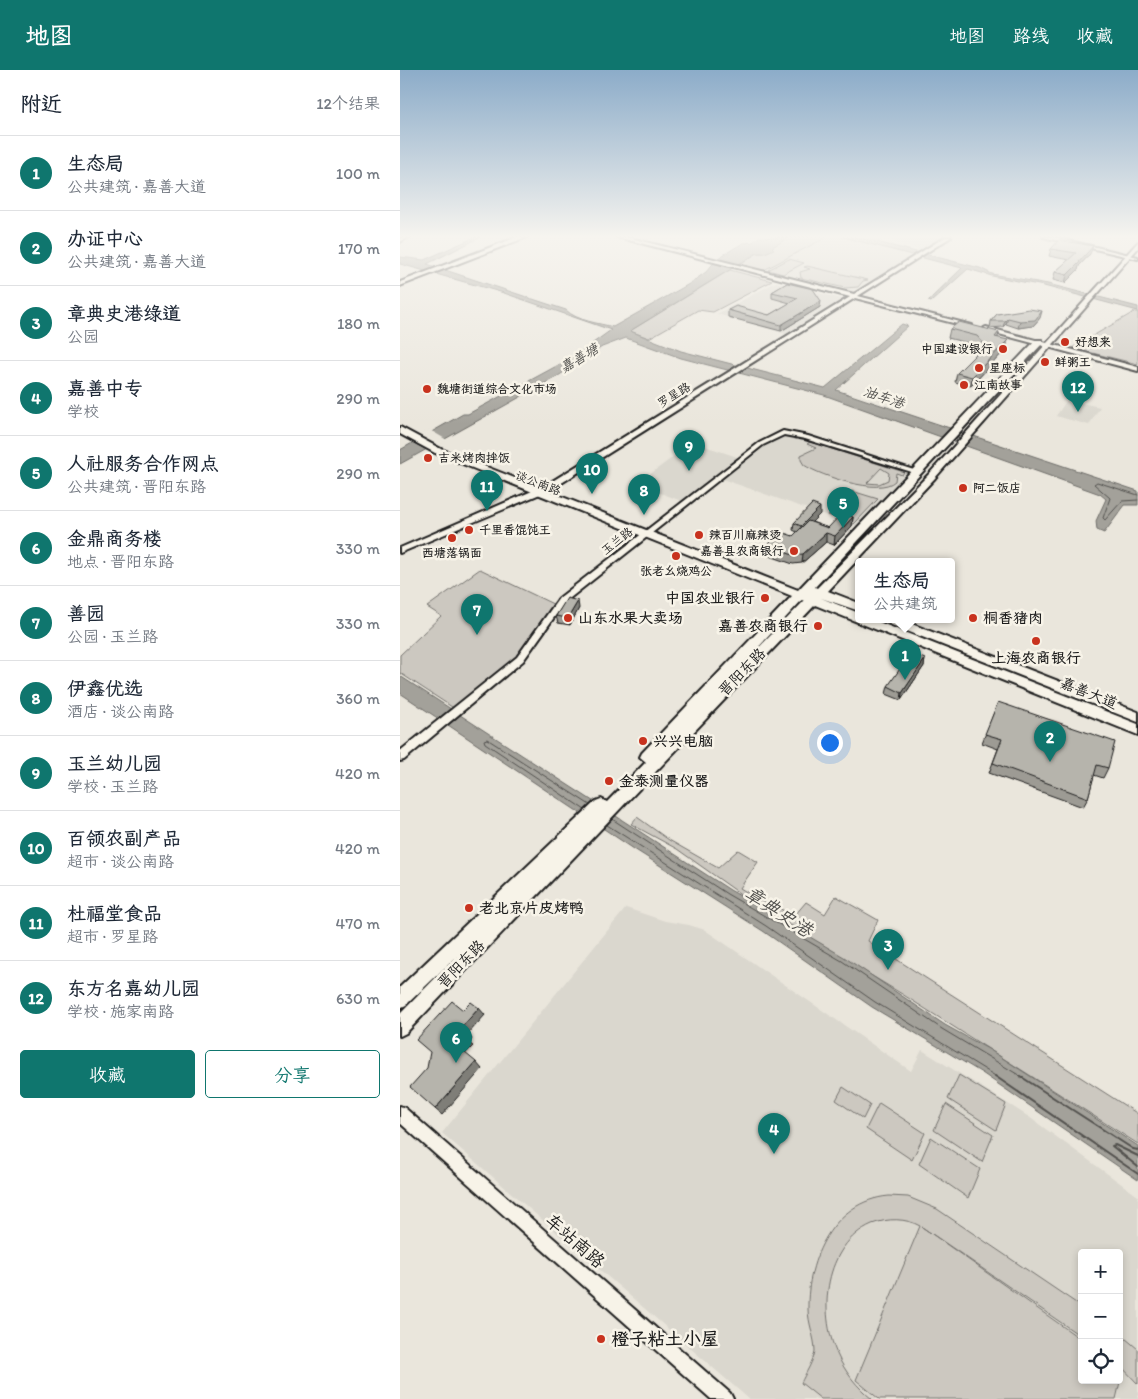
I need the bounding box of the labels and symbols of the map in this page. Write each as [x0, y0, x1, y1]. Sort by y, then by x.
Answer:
place label: 好想来 [1075, 335, 1111, 349]
marker: 好想来 [1059, 336, 1071, 348]
water label: 嘉善塘 [557, 339, 603, 377]
place label: 中国建设银行 [921, 342, 993, 356]
marker: 中国建设银行 [997, 343, 1009, 355]
place label: 鲜粥王 [1055, 355, 1091, 369]
marker: 鲜粥王 [1039, 356, 1051, 368]
place label: 星座标 [989, 361, 1025, 375]
marker: 星座标 [973, 362, 985, 374]
pin: 12 [1062, 371, 1094, 412]
place label: 江南故事 [974, 378, 1022, 392]
marker: 江南故事 [958, 379, 970, 391]
street label: 罗星路 [655, 380, 693, 410]
place label: 魏塘街道综合文化市场 [437, 382, 557, 396]
marker: 魏塘街道综合文化市场 [421, 383, 433, 395]
water label: 油车港 [861, 383, 908, 413]
pin: 9 [673, 430, 705, 471]
place label: 吉米烤肉拌饭 [438, 451, 510, 465]
marker: 吉米烤肉拌饭 [422, 452, 434, 464]
pin: 10 [576, 453, 608, 494]
street label: 谈公南路 [513, 468, 563, 498]
pin: 11 [471, 470, 503, 511]
pin: 8 [628, 474, 660, 515]
place label: 阿二饭店 [973, 481, 1021, 495]
marker: 阿二饭店 [957, 482, 969, 494]
pin: 5 [827, 487, 859, 528]
place label: 千里香馄饨王 [479, 523, 551, 537]
marker: 千里香馄饨王 [463, 524, 475, 536]
street label: 玉兰路 [599, 524, 635, 558]
place label: 辣百川麻辣烫 [709, 528, 781, 542]
marker: 辣百川麻辣烫 [693, 529, 705, 541]
marker: 西塘落锅面 [446, 532, 458, 544]
place label: 嘉善县农商银行 [700, 544, 784, 558]
marker: 嘉善县农商银行 [788, 545, 800, 557]
place label: 西塘落锅面 [422, 546, 482, 560]
marker: 张老幺烧鸡公 [670, 550, 682, 562]
place label: 张老幺烧鸡公 [640, 564, 712, 578]
place label: 中国农业银行 [665, 589, 755, 607]
marker: 中国农业银行 [759, 592, 771, 604]
pin: 7 [461, 594, 493, 635]
place label: 山东水果大卖场 [578, 609, 683, 627]
place label: 桐香猪肉 [983, 609, 1043, 627]
marker: 山东水果大卖场 [562, 612, 574, 624]
marker: 桐香猪肉 [967, 612, 979, 624]
place label: 嘉善农商银行 [718, 617, 808, 635]
marker: 嘉善农商银行 [812, 620, 824, 632]
marker: 上海农商银行 [1030, 635, 1042, 647]
pin: 1 [889, 639, 921, 680]
street label: 晋阳东路 [715, 644, 769, 700]
place label: 上海农商银行 [991, 649, 1081, 667]
street label: 嘉善大道 [1058, 673, 1120, 713]
pin: 2 [1034, 721, 1066, 762]
your location [817, 730, 843, 756]
place label: 兴兴电脑 [653, 732, 713, 750]
marker: 兴兴电脑 [637, 735, 649, 747]
place label: 金泰测量仪器 [619, 772, 709, 790]
marker: 金泰测量仪器 [603, 775, 615, 787]
water label: 章典史港 [741, 881, 819, 943]
place label: 老北京片皮烤鸭 [479, 899, 584, 917]
marker: 老北京片皮烤鸭 [463, 902, 475, 914]
pin: 3 [872, 929, 904, 970]
street label: 晋阳东路 [434, 936, 488, 992]
pin: 6 [440, 1022, 472, 1063]
pin: 4 [758, 1113, 790, 1154]
street label: 车站南路 [541, 1209, 609, 1273]
place label: 橙子粘土小屋 [611, 1328, 719, 1350]
marker: 橙子粘土小屋 [595, 1333, 607, 1345]

